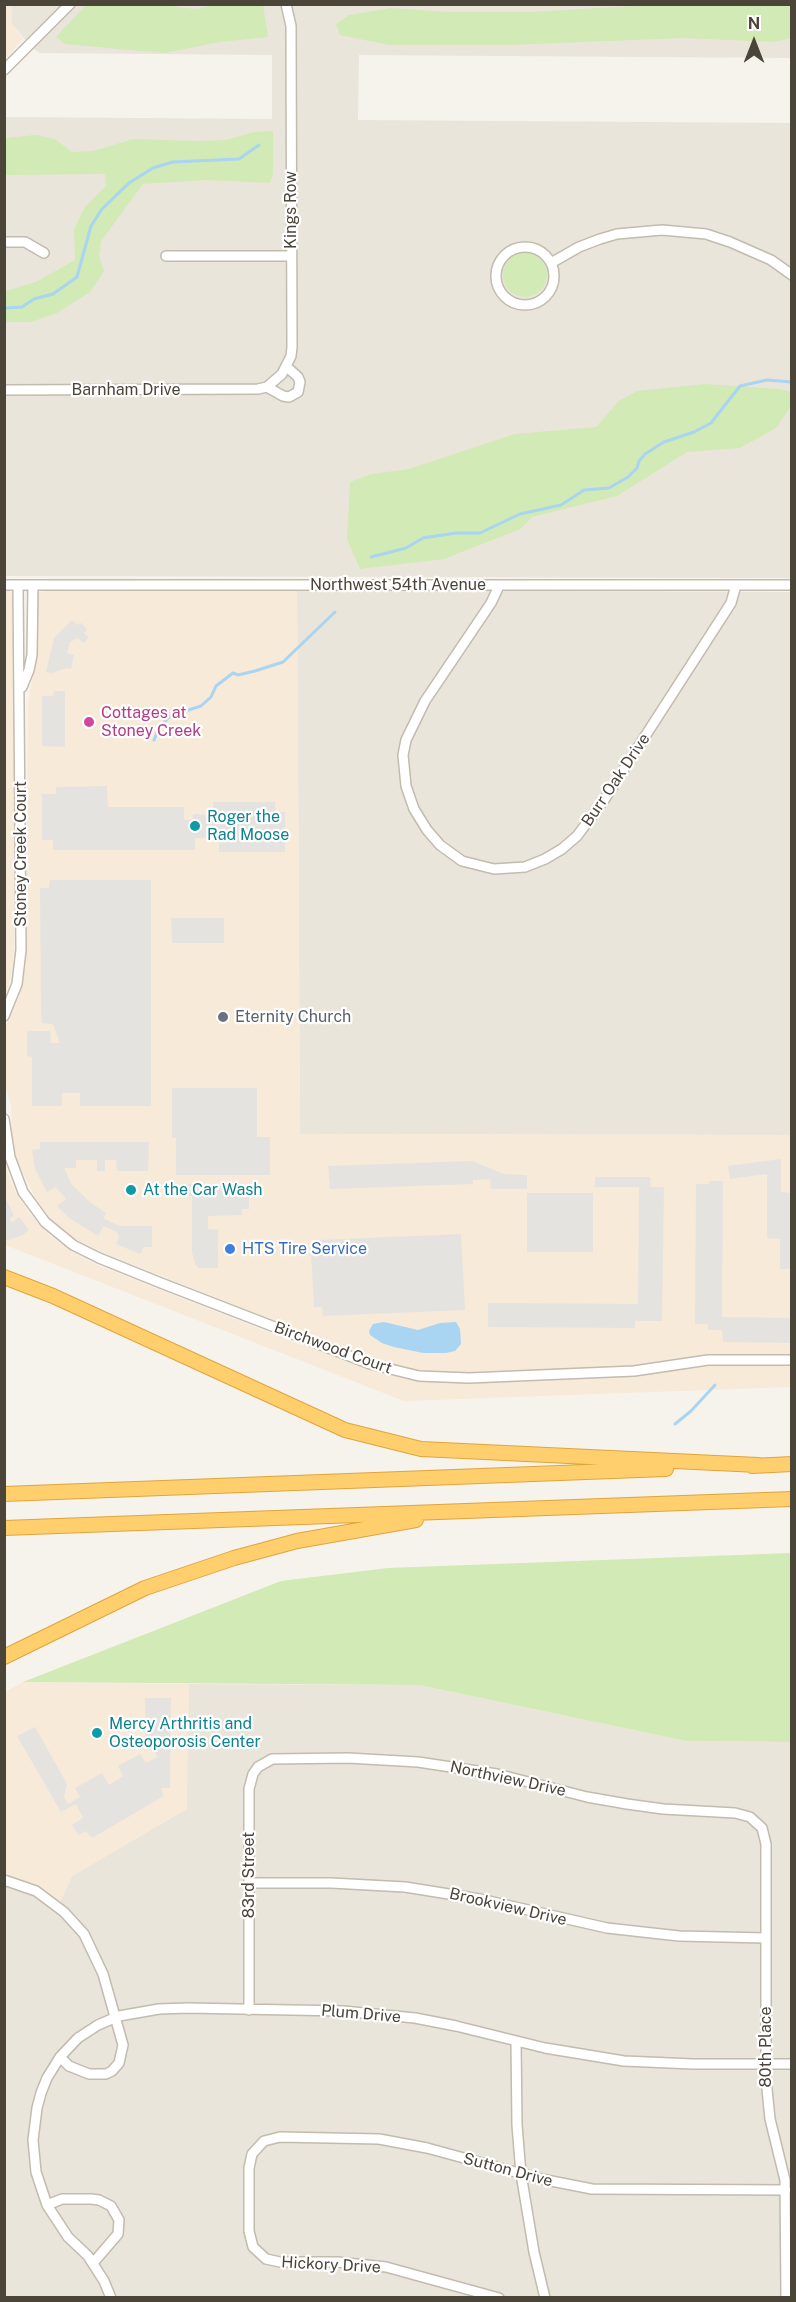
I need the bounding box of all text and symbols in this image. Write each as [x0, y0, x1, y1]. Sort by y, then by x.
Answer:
north arrow [724, 12, 784, 72]
text: N [748, 14, 760, 33]
street label: Kings Row [281, 171, 301, 249]
street label: Barnham Drive [71, 380, 181, 400]
street label: Northwest 54th Avenue [310, 575, 486, 595]
place label: Cottages at Stoney Creek [101, 703, 201, 741]
marker: Cottages at Stoney Creek [82, 715, 96, 729]
street label: Burr Oak Drive [578, 730, 654, 830]
street label: Stoney Creek Court [11, 781, 31, 927]
place label: Roger the Rad Moose [207, 807, 289, 845]
marker: Roger the Rad Moose [188, 819, 202, 833]
place label: Eternity Church [235, 1007, 351, 1027]
marker: Eternity Church [216, 1010, 230, 1024]
place label: At the Car Wash [143, 1180, 263, 1200]
marker: At the Car Wash [124, 1183, 138, 1197]
place label: HTS Tire Service [242, 1239, 367, 1259]
marker: HTS Tire Service [223, 1242, 237, 1256]
street label: Birchwood Court [271, 1318, 395, 1378]
place label: Mercy Arthritis and Osteoporosis Center [109, 1714, 261, 1752]
marker: Mercy Arthritis and Osteoporosis Center [90, 1726, 104, 1740]
street label: Northview Drive [448, 1757, 568, 1801]
street label: 83rd Street [239, 1832, 259, 1918]
street label: Brookview Drive [447, 1884, 569, 1930]
street label: Plum Drive [320, 2001, 402, 2027]
street label: 80th Place [756, 2007, 776, 2087]
street label: Sutton Drive [461, 2149, 555, 2191]
street label: Hickory Drive [281, 2253, 381, 2277]

